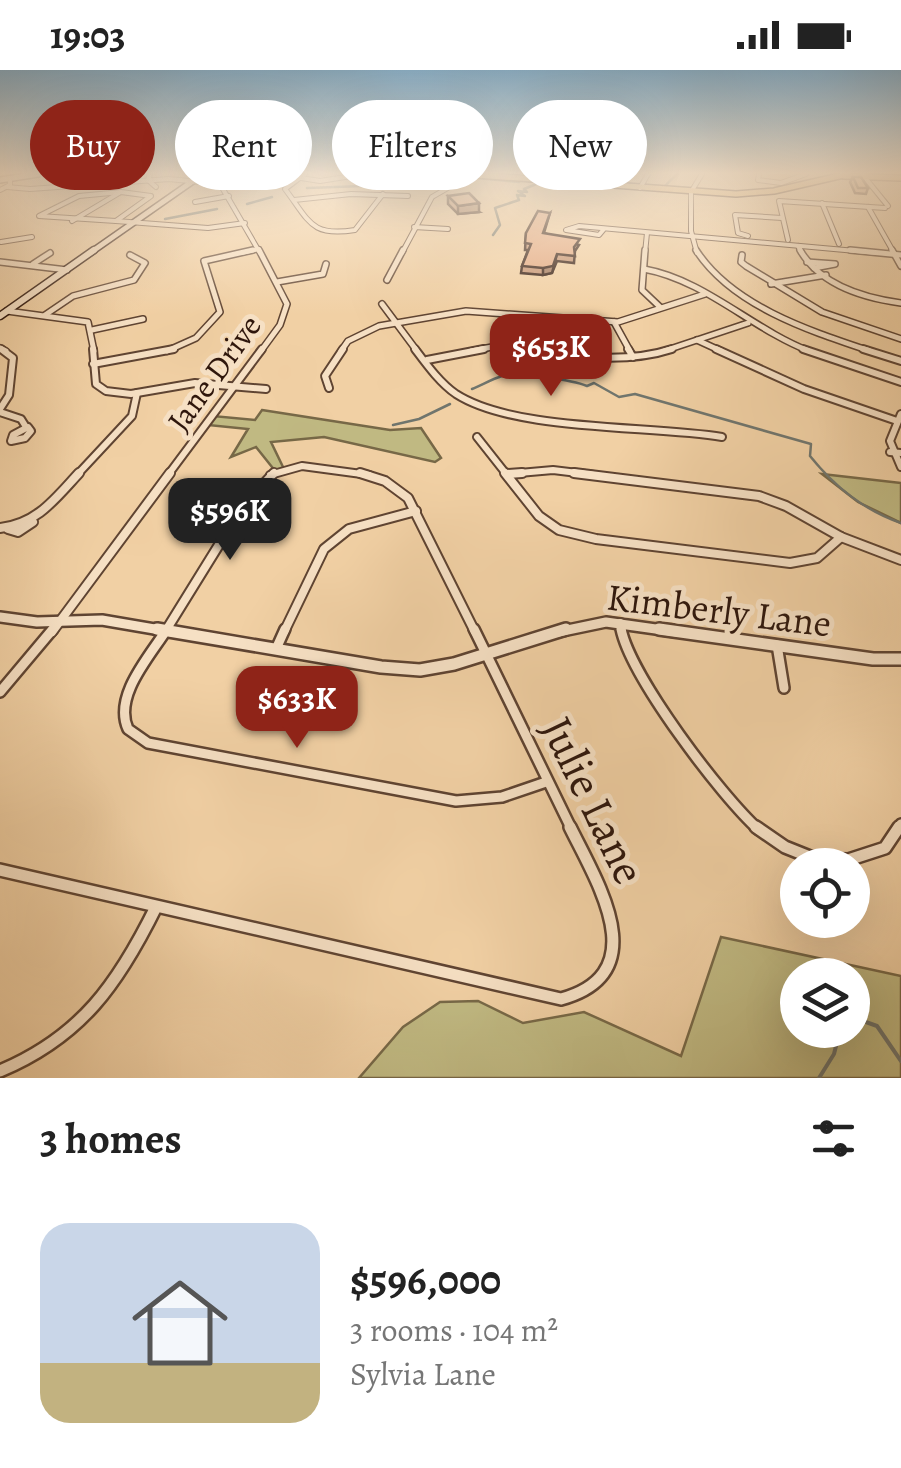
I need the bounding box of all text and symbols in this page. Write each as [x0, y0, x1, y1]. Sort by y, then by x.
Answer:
text: 19:03 [50, 9, 126, 61]
chip: Buy [30, 100, 155, 190]
chip: Rent [175, 100, 312, 190]
chip: Filters [332, 100, 493, 190]
chip: New [513, 100, 647, 190]
street label: Jane Drive [157, 306, 271, 440]
pin: $653K [481, 314, 621, 399]
text: $653K [512, 324, 590, 368]
pin: $596K [160, 478, 300, 563]
text: $596K [190, 488, 270, 532]
street label: Kimberly Lane [604, 570, 834, 650]
pin: $633K [227, 666, 367, 751]
text: $633K [258, 676, 336, 720]
street label: Julie Lane [526, 706, 660, 894]
map controls [780, 848, 870, 1048]
button: locate [780, 848, 870, 938]
button: layers [780, 958, 870, 1048]
text: 3 homes [40, 1110, 182, 1167]
icon: filters [806, 1111, 861, 1166]
text: $596,000 [350, 1251, 501, 1308]
icon: home [120, 1263, 240, 1383]
text: 3 rooms · 104 m² [350, 1308, 558, 1352]
text: Sylvia Lane [350, 1352, 496, 1396]

